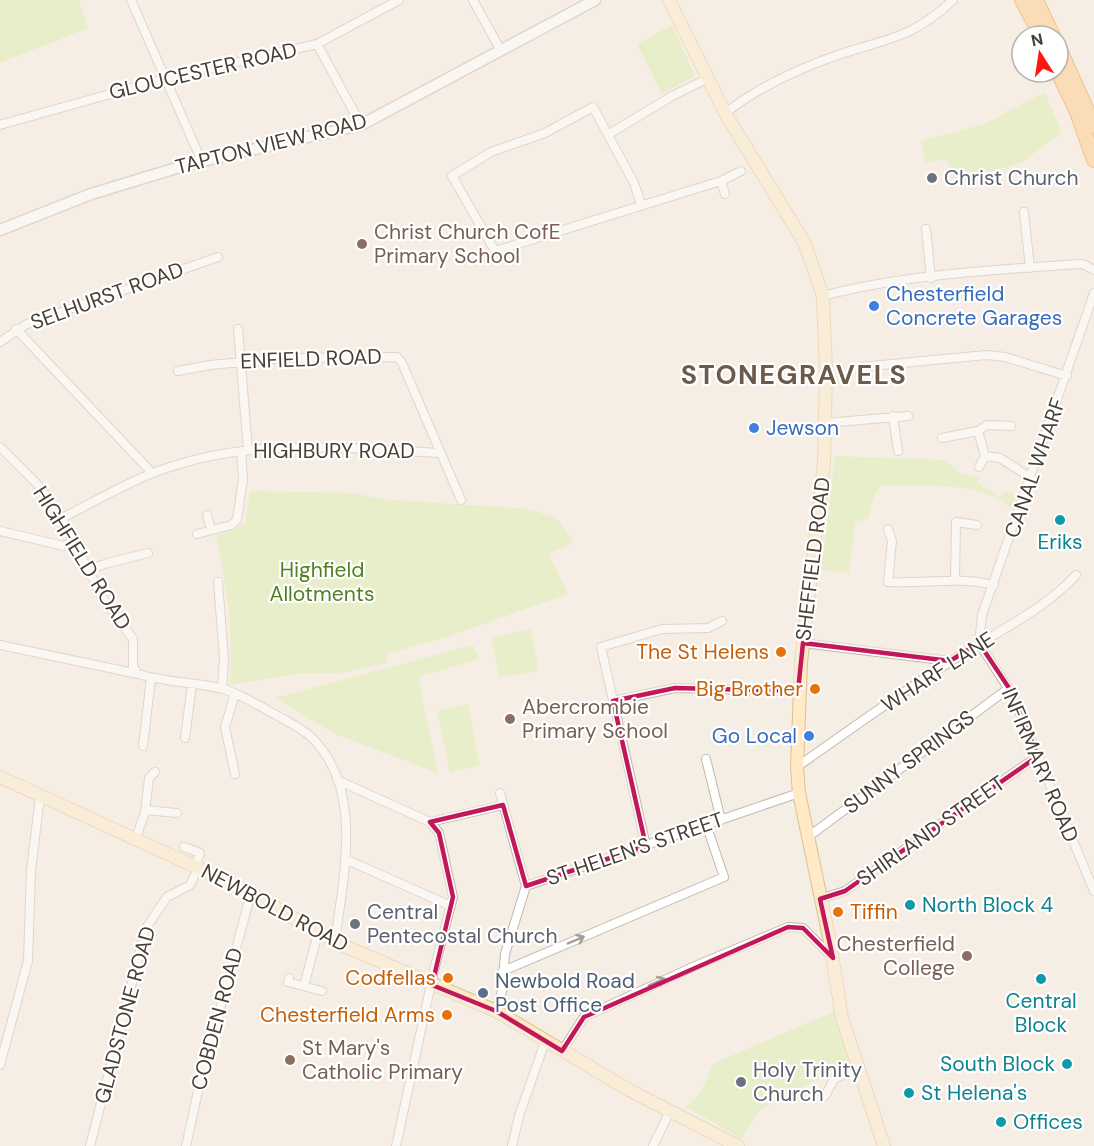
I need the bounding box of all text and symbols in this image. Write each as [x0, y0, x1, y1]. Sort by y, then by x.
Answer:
north arrow [1010, 24, 1070, 84]
text: N [1029, 28, 1045, 51]
street label: GLOUCESTER ROAD [106, 36, 300, 106]
street label: TAPTON VIEW ROAD [172, 107, 370, 181]
place label: Christ Church [944, 164, 1078, 192]
marker: Christ Church [925, 171, 939, 185]
place label: Christ Church CofE Primary School [374, 218, 561, 270]
marker: Christ Church CofE Primary School [355, 237, 369, 251]
street label: SELHURST ROAD [27, 255, 187, 337]
place label: Chesterfield Concrete Garages [886, 280, 1062, 332]
marker: Chesterfield Concrete Garages [867, 299, 881, 313]
street label: ENFIELD ROAD [240, 343, 382, 375]
district label: STONEGRAVELS [681, 357, 907, 392]
street label: CANAL WHARF [998, 394, 1072, 542]
place label: Jewson [766, 414, 839, 442]
marker: Jewson [747, 421, 761, 435]
street label: HIGHBURY ROAD [253, 437, 415, 465]
street label: SHEFFIELD ROAD [789, 476, 837, 642]
street label: HIGHFIELD ROAD [27, 481, 137, 635]
marker: Eriks [1053, 513, 1067, 527]
place label: Eriks [1037, 528, 1083, 556]
park label: Highfield Allotments [269, 556, 375, 608]
street label: WHARF LANE [876, 625, 1000, 719]
place label: The St Helens [636, 638, 769, 666]
marker: The St Helens [774, 645, 788, 659]
place label: Big Brother [696, 675, 803, 703]
marker: Big Brother [808, 682, 822, 696]
street label: INFIRMARY ROAD [995, 683, 1085, 847]
place label: Abercrombie Primary School [522, 693, 668, 745]
street label: SUNNY SPRINGS [838, 704, 980, 820]
marker: Abercrombie Primary School [503, 712, 517, 726]
place label: Go Local [712, 722, 797, 750]
marker: Go Local [802, 729, 816, 743]
street label: SHIRLAND STREET [851, 769, 1011, 893]
street label: ST HELEN'S STREET [543, 805, 727, 892]
street label: NEWBOLD ROAD [197, 857, 353, 959]
place label: North Block 4 [922, 891, 1054, 919]
place label: Central Pentecostal Church [367, 898, 558, 950]
place label: Tiffin [850, 898, 898, 926]
marker: North Block 4 [903, 898, 917, 912]
marker: Tiffin [831, 905, 845, 919]
marker: Central Pentecostal Church [348, 917, 362, 931]
street label: GLADSTONE ROAD [88, 923, 162, 1107]
place label: Chesterfield College [837, 930, 955, 982]
one-way arrow [566, 934, 584, 945]
street label: COBDEN ROAD [185, 945, 249, 1093]
marker: Chesterfield College [960, 949, 974, 963]
place label: Codfellas [345, 964, 436, 992]
place label: Newbold Road Post Office [495, 967, 635, 1019]
marker: Codfellas [441, 971, 455, 985]
marker: Central Block [1034, 972, 1048, 986]
one-way arrow [648, 976, 666, 988]
marker: Newbold Road Post Office [476, 986, 490, 1000]
place label: Central Block [1005, 987, 1077, 1039]
place label: Chesterfield Arms [260, 1001, 435, 1029]
marker: Chesterfield Arms [440, 1008, 454, 1022]
place label: St Mary's Catholic Primary [302, 1034, 463, 1086]
place label: South Block [940, 1050, 1055, 1078]
marker: St Mary's Catholic Primary [283, 1053, 297, 1067]
place label: Holy Trinity Church [753, 1056, 862, 1108]
marker: South Block [1060, 1057, 1074, 1071]
marker: Holy Trinity Church [734, 1075, 748, 1089]
place label: St Helena's [921, 1079, 1027, 1107]
marker: St Helena's [902, 1086, 916, 1100]
place label: Offices [1013, 1108, 1083, 1136]
marker: Offices [994, 1115, 1008, 1129]

